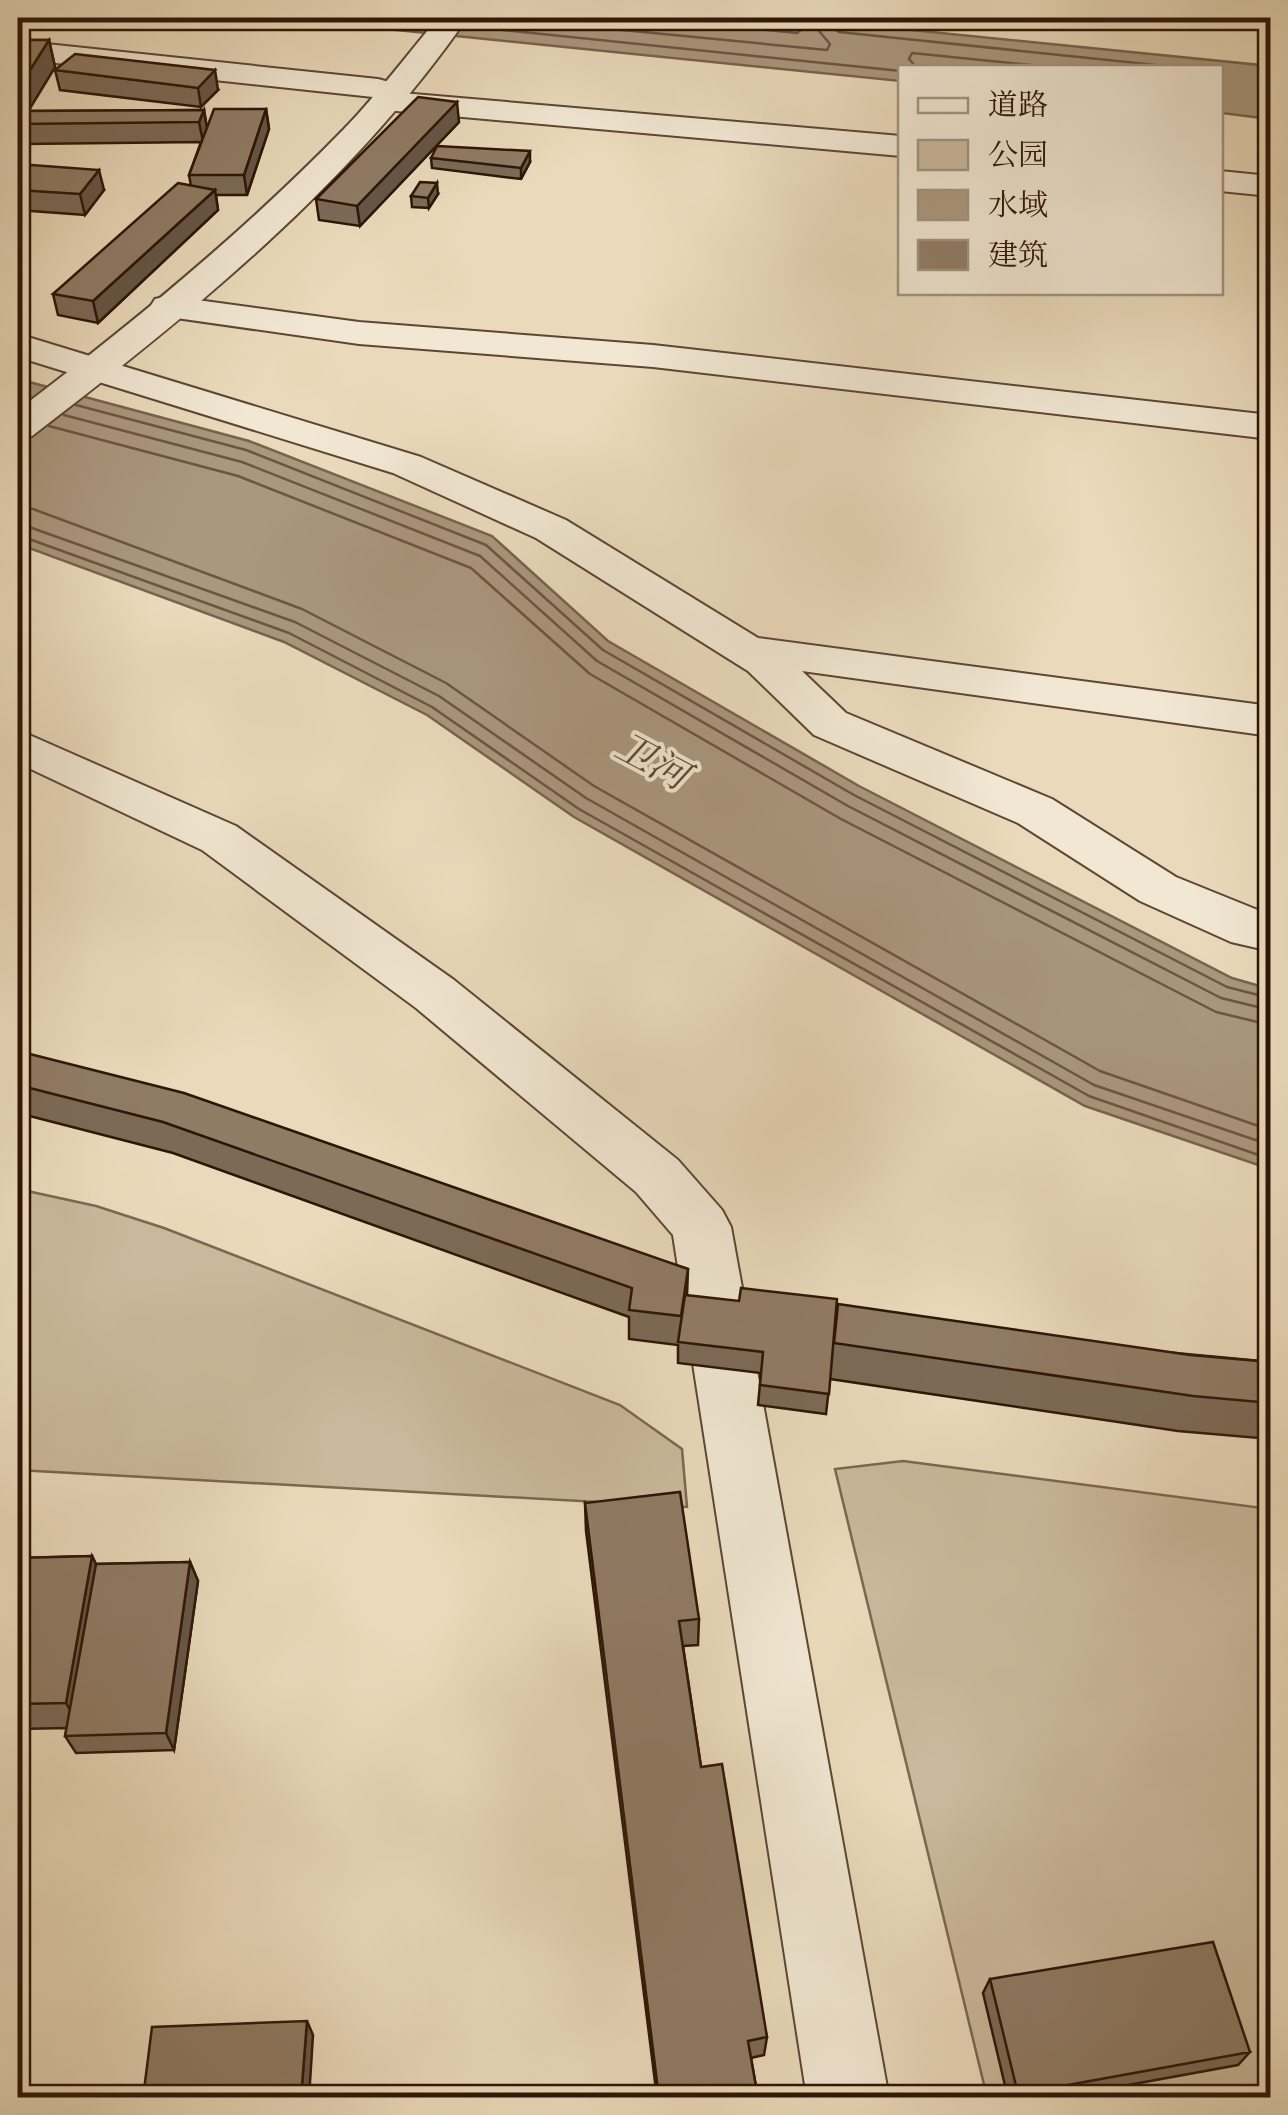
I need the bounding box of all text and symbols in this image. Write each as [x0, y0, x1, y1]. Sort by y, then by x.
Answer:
legend [898, 65, 1223, 295]
text: 道路 [988, 87, 1048, 123]
text: 公园 [988, 137, 1048, 173]
text: 水域 [988, 187, 1048, 223]
text: 建筑 [988, 237, 1048, 273]
water label: 卫河 [608, 723, 702, 802]

